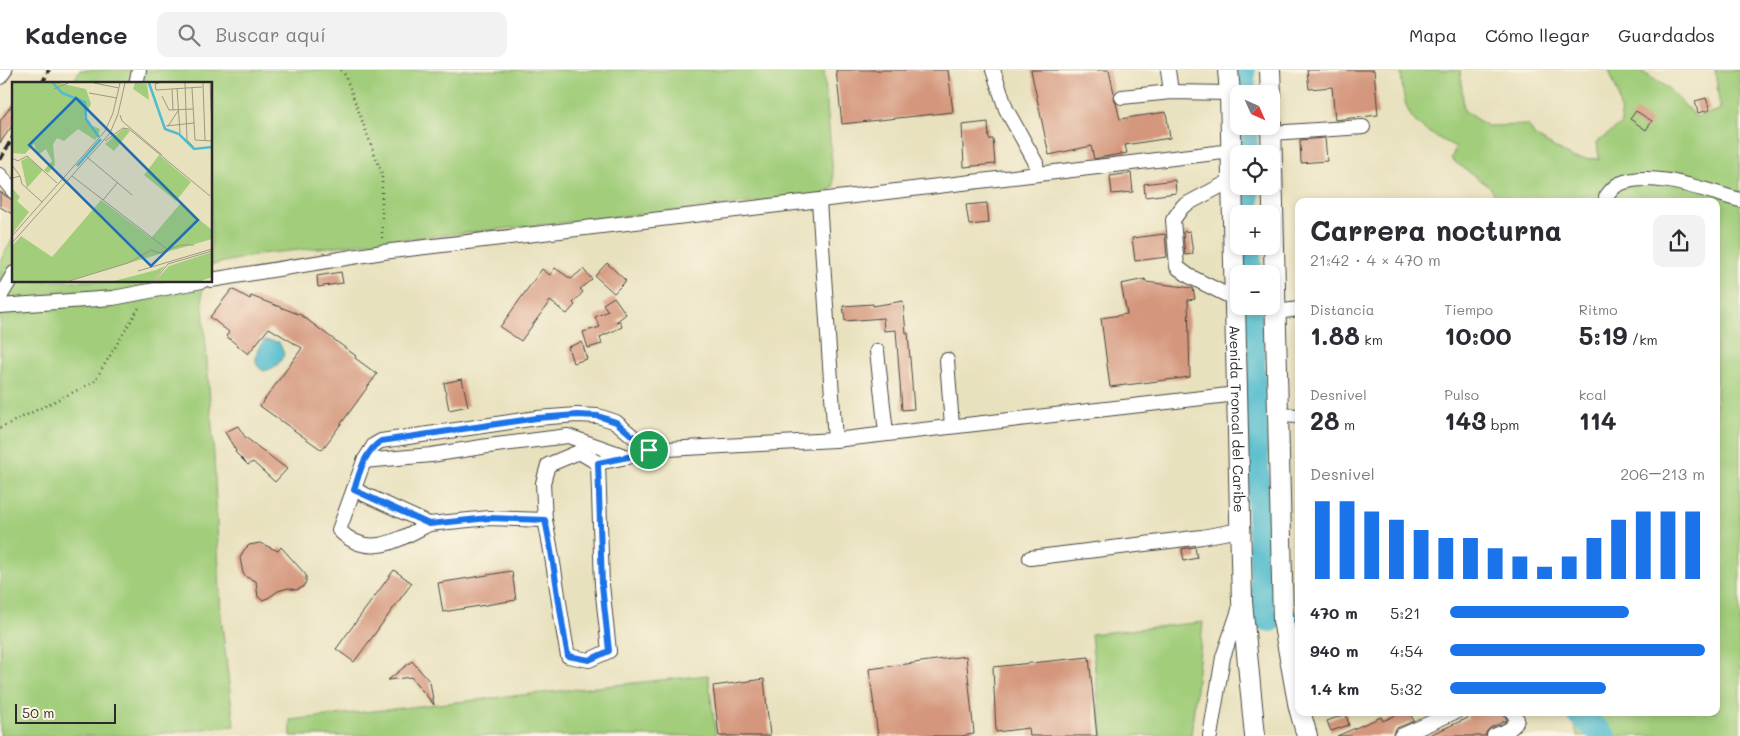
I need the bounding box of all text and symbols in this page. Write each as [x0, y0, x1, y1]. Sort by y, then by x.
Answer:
search box [157, 12, 507, 57]
text: Kadence [25, 19, 127, 50]
icon: search [175, 21, 203, 49]
text: Buscar aquí [215, 22, 326, 47]
text: Mapa [1409, 23, 1457, 47]
text: Cómo llegar [1485, 23, 1590, 47]
text: Guardados [1618, 23, 1715, 47]
inset map [12, 82, 212, 282]
north arrow [1230, 85, 1280, 135]
map controls [1230, 85, 1280, 315]
button: locate [1230, 145, 1280, 195]
button: + [1230, 205, 1280, 255]
text: Carrera nocturna [1310, 212, 1562, 248]
button: share [1653, 215, 1705, 267]
text: 21:42 · 4 × 470 m [1310, 249, 1441, 270]
button: − [1230, 265, 1280, 315]
text: Distancia [1310, 300, 1375, 319]
text: Tiempo [1444, 300, 1493, 319]
text: Ritmo [1579, 300, 1618, 319]
text: 1.88 [1310, 319, 1360, 351]
text: 10:00 [1444, 319, 1512, 351]
text: 5:19 [1579, 319, 1627, 351]
street label: Avenida Troncal del Caribe [1226, 325, 1249, 513]
text: km [1360, 330, 1383, 349]
text: /km [1627, 330, 1658, 349]
text: Desnivel [1310, 385, 1367, 404]
text: Pulso [1444, 385, 1479, 404]
text: kcal [1579, 385, 1607, 404]
text: 28 [1310, 404, 1339, 436]
text: 143 [1444, 404, 1486, 436]
text: 114 [1579, 404, 1617, 436]
text: m [1339, 415, 1355, 434]
text: bpm [1486, 415, 1519, 434]
pin [628, 429, 670, 471]
icon: arrive [635, 436, 663, 464]
text: Desnivel [1310, 463, 1375, 484]
text: 206–213 m [1620, 463, 1705, 484]
text: 470 m [1310, 602, 1358, 623]
text: 5:21 [1390, 602, 1420, 623]
text: 940 m [1310, 640, 1359, 661]
text: 4:54 [1390, 640, 1423, 661]
text: 1.4 km [1310, 678, 1359, 699]
text: 5:32 [1390, 678, 1423, 699]
scale bar [15, 701, 116, 724]
text: 50 m [22, 703, 54, 722]

